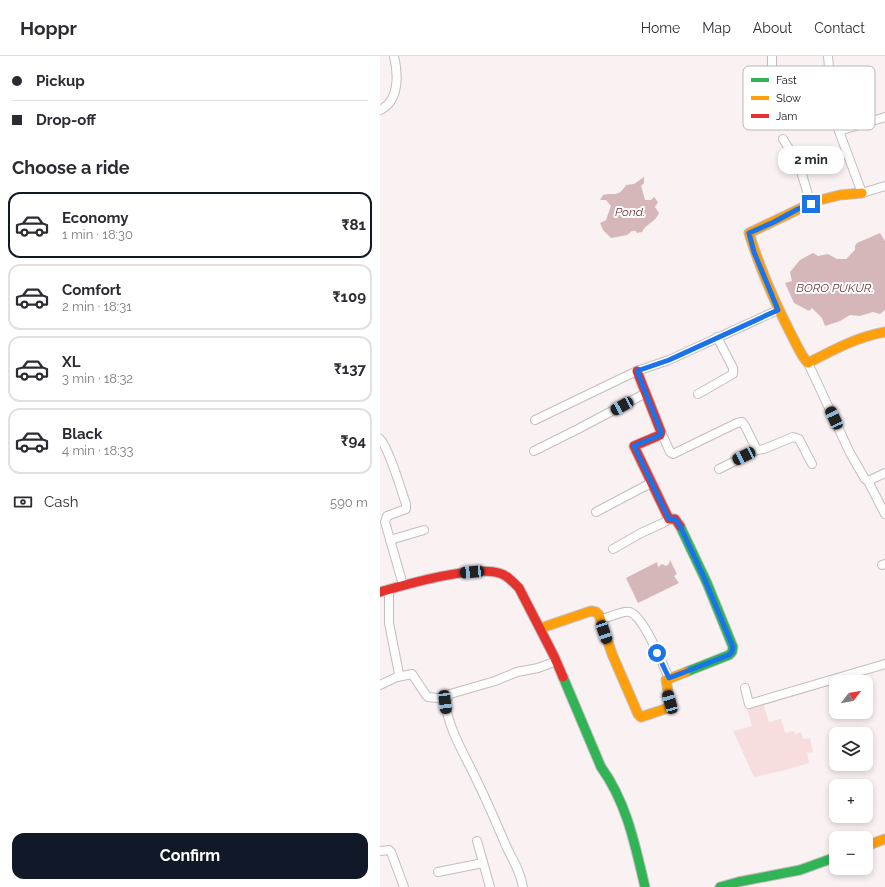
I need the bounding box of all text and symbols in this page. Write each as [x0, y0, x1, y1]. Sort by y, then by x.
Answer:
text: Hoppr [20, 17, 77, 39]
text: Home [641, 20, 680, 36]
text: Map [702, 20, 731, 36]
text: About [753, 20, 792, 36]
text: Contact [814, 20, 865, 36]
legend [743, 66, 875, 130]
text: Pickup [36, 72, 85, 90]
text: Fast [776, 74, 797, 87]
text: Slow [776, 92, 801, 105]
text: Jam [776, 110, 797, 123]
text: Drop-off [36, 111, 96, 129]
callout: 2 min [778, 146, 844, 174]
text: 2 min [794, 152, 828, 167]
text: Choose a ride [12, 157, 130, 178]
route end [802, 195, 820, 213]
water label: Pond. [615, 205, 645, 219]
icon: car [14, 207, 50, 243]
text: Economy [62, 209, 129, 227]
text: ₹81 [342, 216, 366, 234]
text: 1 min · 18:30 [62, 227, 133, 242]
icon: car [14, 279, 50, 315]
text: Comfort [62, 281, 121, 299]
water label: BORO PUKUR. [796, 281, 874, 295]
text: ₹109 [333, 288, 366, 306]
text: 2 min · 18:31 [62, 299, 132, 314]
icon: car [14, 351, 50, 387]
text: XL [62, 353, 80, 371]
text: ₹137 [334, 360, 366, 378]
text: 3 min · 18:32 [62, 371, 133, 386]
car [609, 395, 635, 417]
car [823, 405, 845, 431]
icon: car [14, 423, 50, 459]
text: Black [62, 425, 102, 443]
text: ₹94 [341, 432, 366, 450]
text: 4 min · 18:33 [62, 443, 133, 458]
car [731, 445, 757, 467]
icon: cash [12, 491, 34, 513]
text: Cash [44, 493, 78, 511]
text: 590 m [330, 495, 368, 510]
car [460, 565, 484, 579]
car [594, 619, 614, 645]
route start [648, 644, 666, 662]
north arrow [829, 675, 873, 719]
map controls [829, 675, 873, 875]
car [438, 689, 452, 715]
car [661, 689, 679, 715]
button: layers [829, 727, 873, 771]
button: + [829, 779, 873, 823]
button: − [829, 831, 873, 875]
button: Confirm [12, 833, 368, 879]

